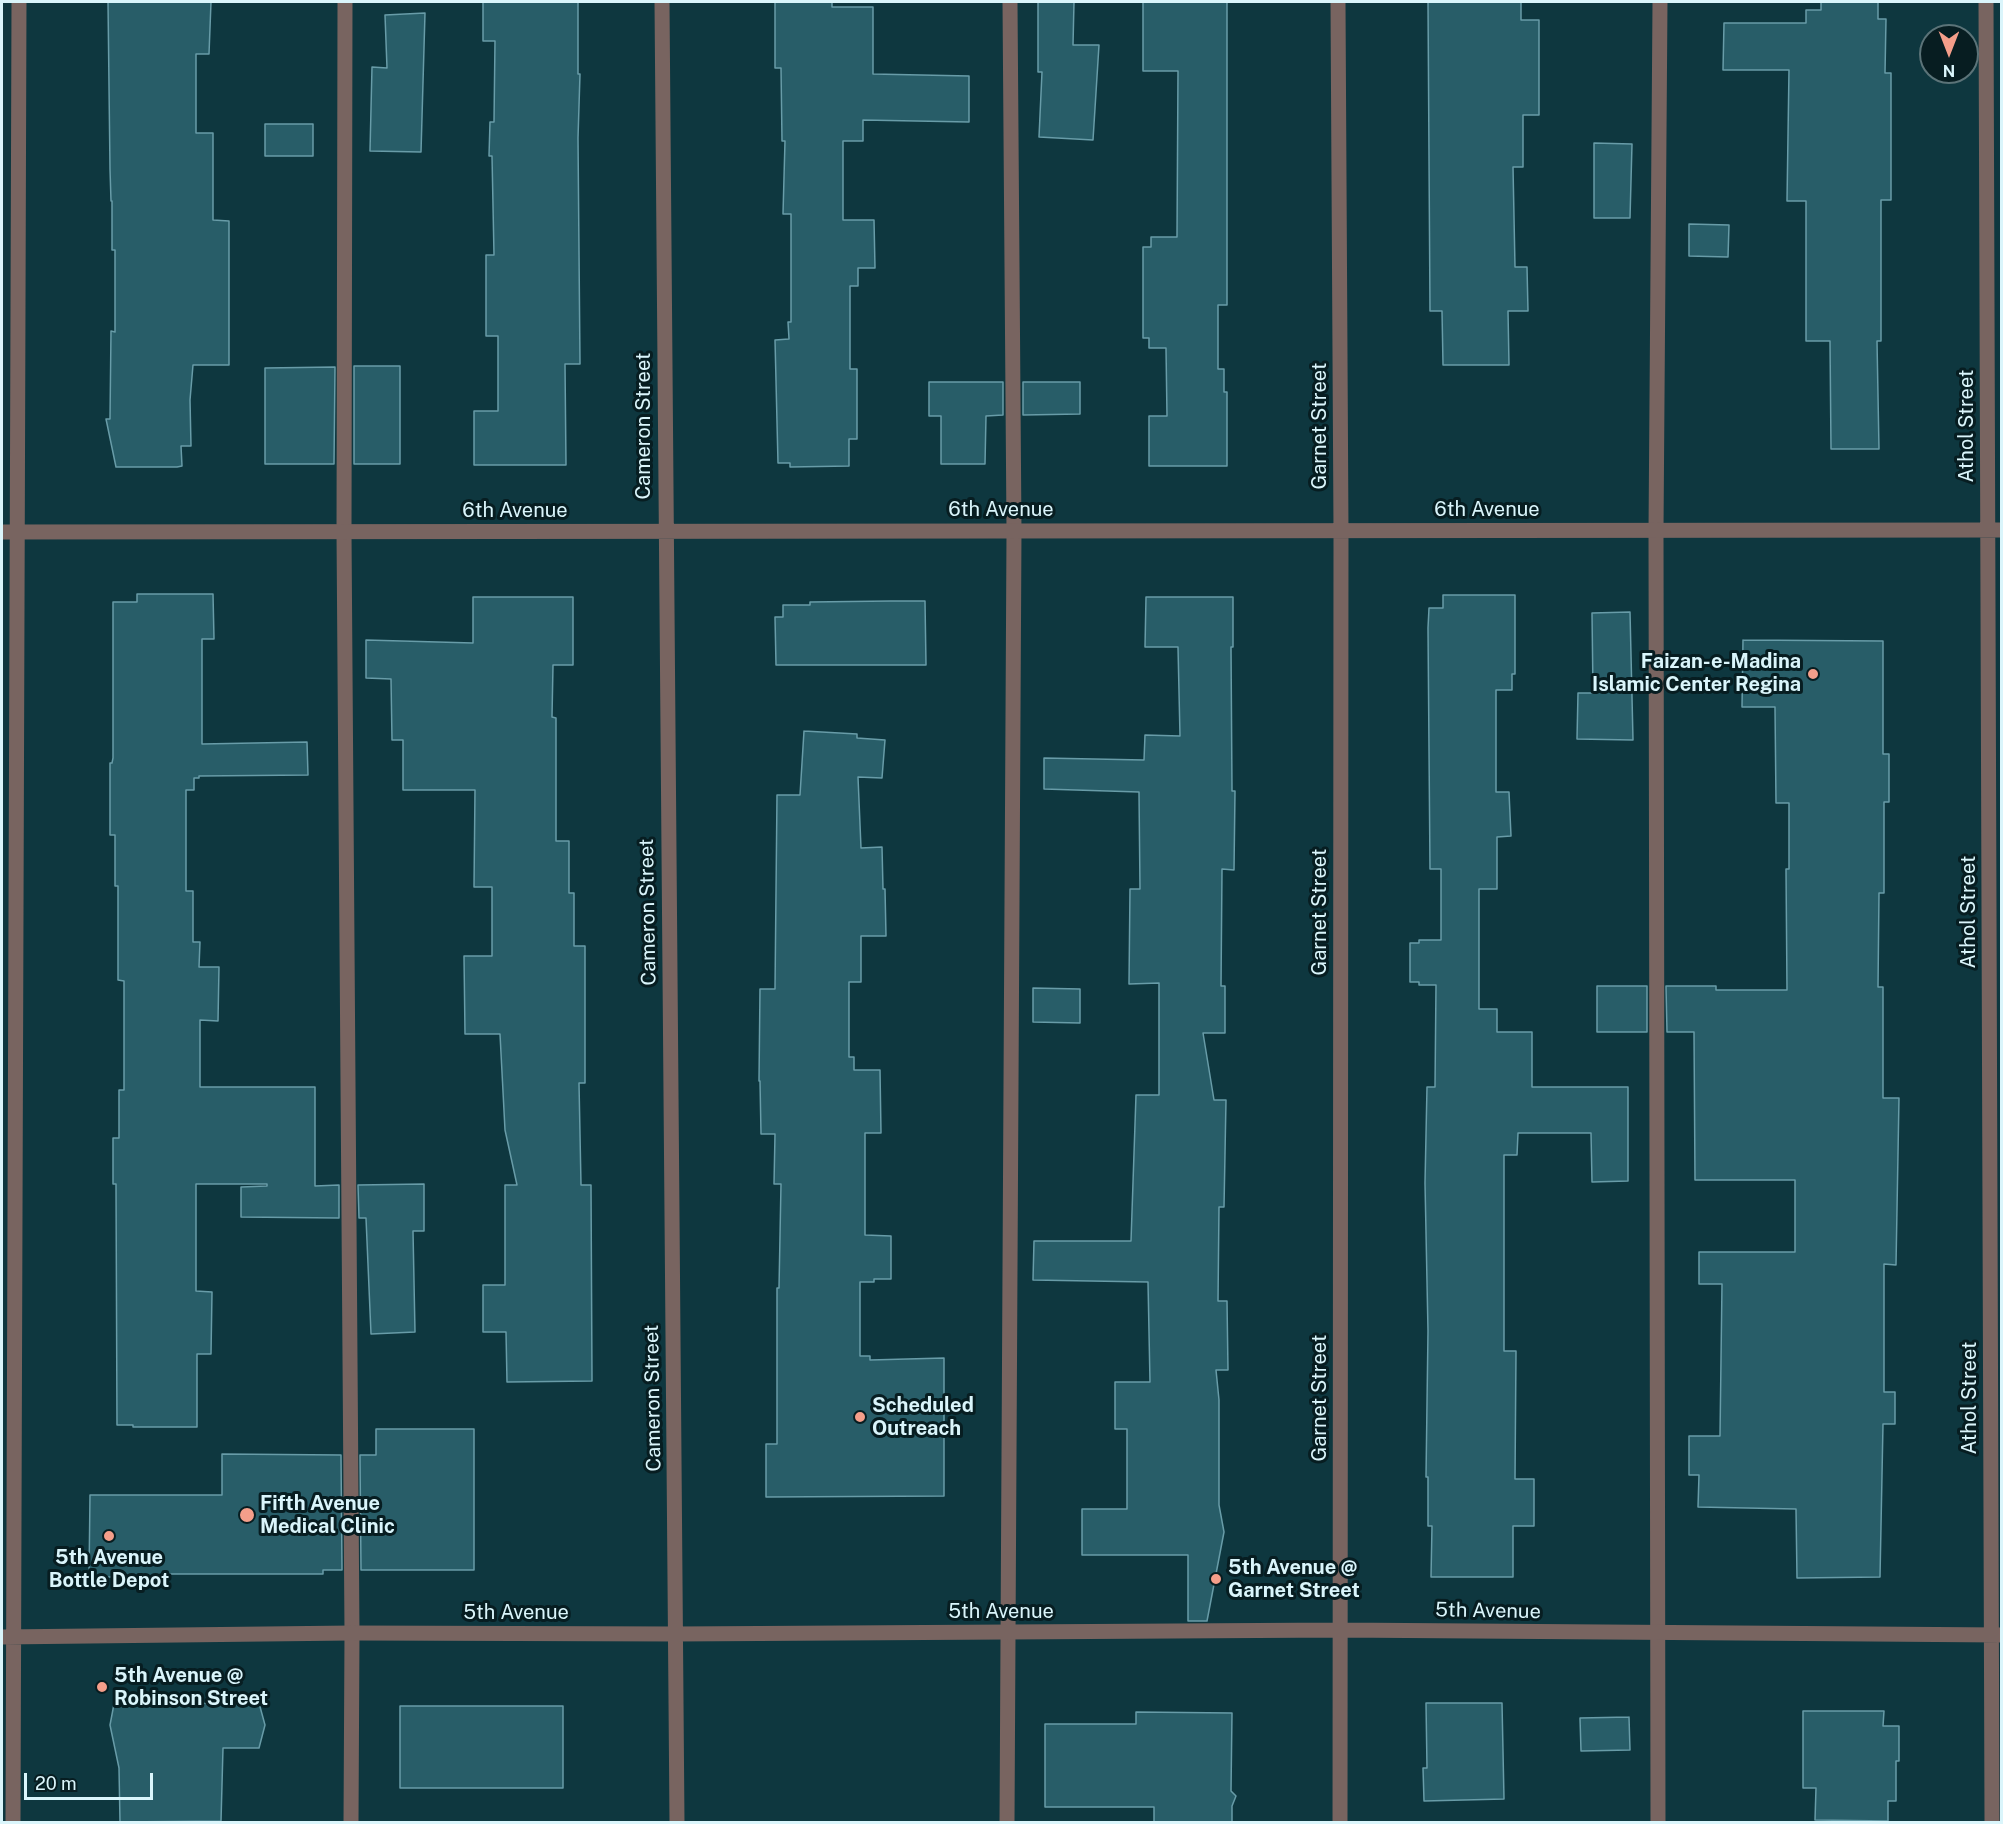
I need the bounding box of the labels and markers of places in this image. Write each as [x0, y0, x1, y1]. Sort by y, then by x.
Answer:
place label: Faizan-e-Madina Islamic Center Regina [1592, 650, 1801, 697]
marker: Faizan-e-Madina Islamic Center Regina [1806, 667, 1820, 681]
place label: Scheduled Outreach [872, 1394, 974, 1441]
marker: Scheduled Outreach [853, 1410, 867, 1424]
place label: Fifth Avenue Medical Clinic [260, 1492, 395, 1539]
marker: Fifth Avenue Medical Clinic [238, 1506, 256, 1524]
marker: 5th Avenue Bottle Depot [102, 1529, 116, 1543]
place label: 5th Avenue Bottle Depot [49, 1546, 169, 1593]
place label: 5th Avenue @ Garnet Street [1228, 1556, 1360, 1603]
marker: 5th Avenue @ Garnet Street [1209, 1572, 1223, 1586]
place label: 5th Avenue @ Robinson Street [114, 1664, 268, 1711]
marker: 5th Avenue @ Robinson Street [95, 1680, 109, 1694]

